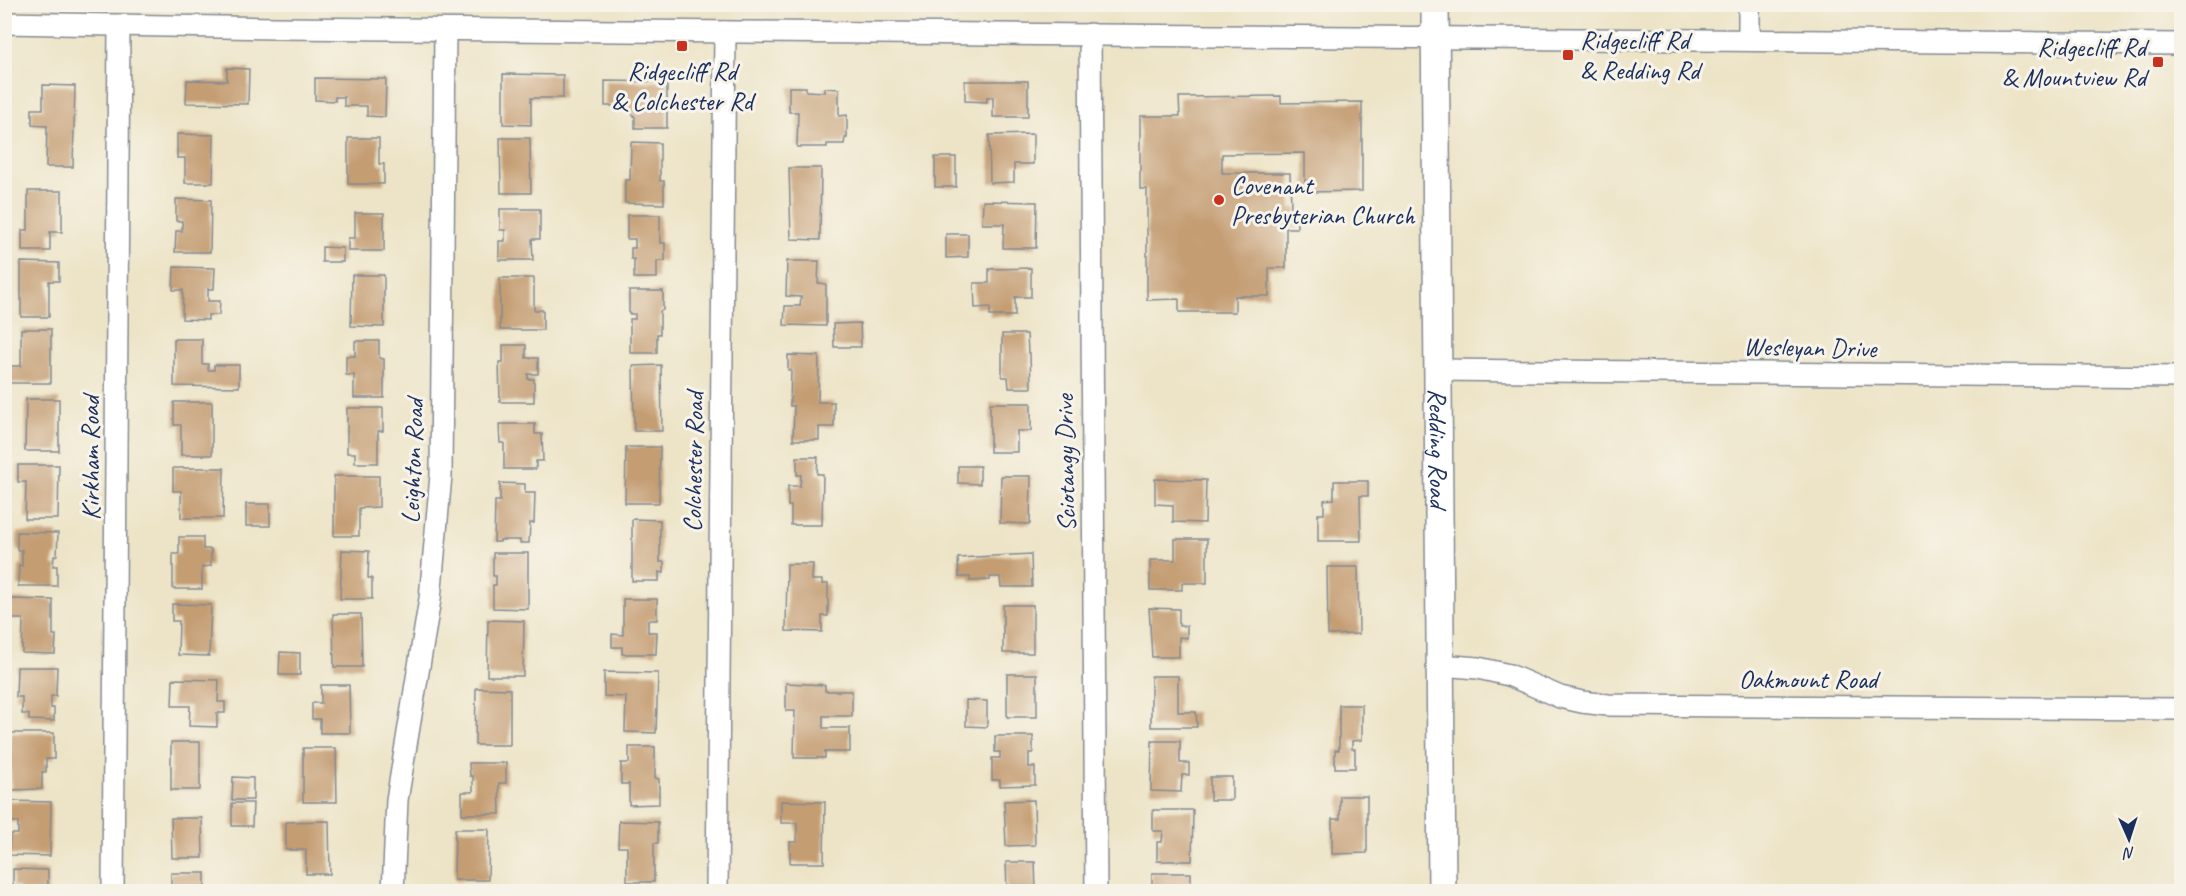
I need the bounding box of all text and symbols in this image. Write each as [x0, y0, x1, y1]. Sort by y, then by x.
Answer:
place label: Ridgecliff Rd & Redding Rd [1580, 24, 1703, 87]
place label: Ridgecliff Rd & Mountview Rd [2002, 31, 2150, 94]
marker: Ridgecliff Rd & Colchester Rd [675, 39, 689, 53]
marker: Ridgecliff Rd & Redding Rd [1561, 48, 1575, 62]
place label: Ridgecliff Rd & Colchester Rd [611, 55, 757, 118]
marker: Ridgecliff Rd & Mountview Rd [2151, 55, 2165, 69]
place label: Covenant Presbyterian Church [1231, 169, 1416, 232]
marker: Covenant Presbyterian Church [1212, 193, 1226, 207]
street label: Wesleyan Drive [1743, 330, 1878, 365]
street label: Colchester Road [676, 388, 711, 532]
street label: Redding Road [1421, 388, 1455, 511]
street label: Kirkham Road [74, 392, 107, 520]
street label: Sciotangy Drive [1048, 393, 1083, 532]
street label: Leighton Road [394, 394, 431, 524]
street label: Oakmount Road [1739, 663, 1881, 696]
north arrow [2099, 809, 2159, 869]
text: N [2121, 843, 2135, 863]

